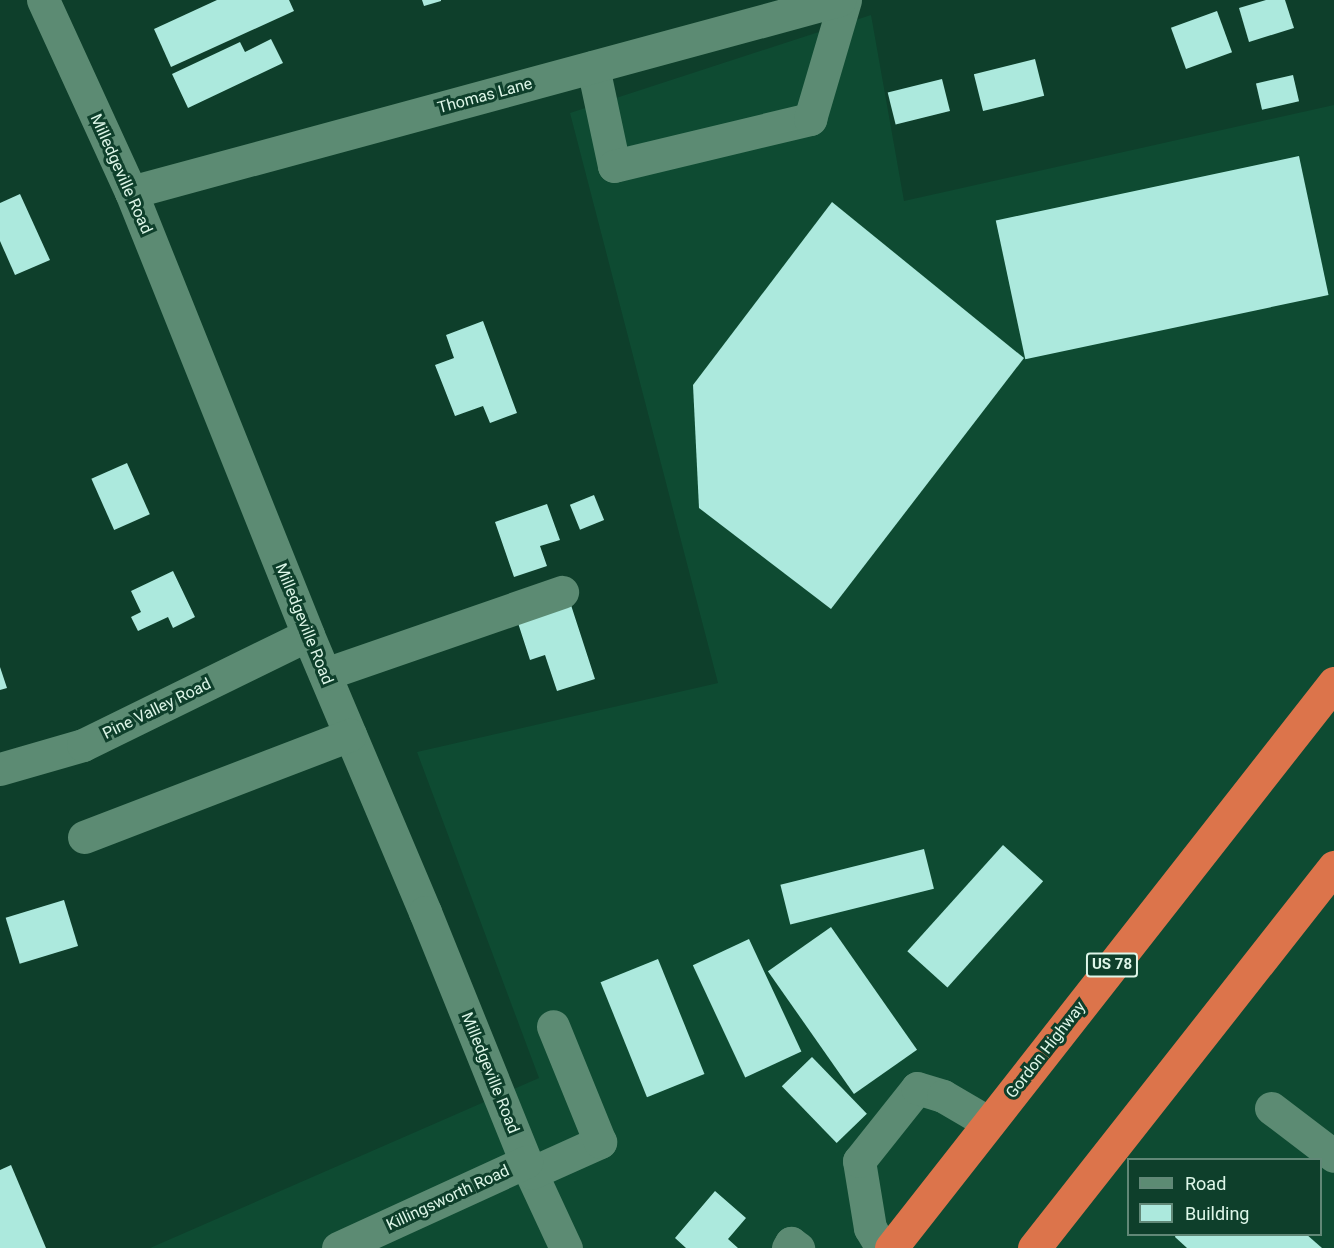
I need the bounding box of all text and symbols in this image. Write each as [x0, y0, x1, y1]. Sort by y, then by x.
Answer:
street label: Thomas Lane [436, 74, 534, 118]
street label: Milledgeville Road [86, 111, 156, 237]
street label: Milledgeville Road [271, 561, 337, 687]
street label: Pine Valley Road [100, 674, 214, 744]
road number: US 78 [1085, 953, 1139, 977]
street label: Gordon Highway [1002, 998, 1090, 1102]
street label: Milledgeville Road [457, 1010, 523, 1136]
legend [1127, 1158, 1322, 1236]
street label: Killingsworth Road [384, 1161, 512, 1235]
text: Road [1185, 1173, 1226, 1194]
text: Building [1185, 1203, 1249, 1224]

